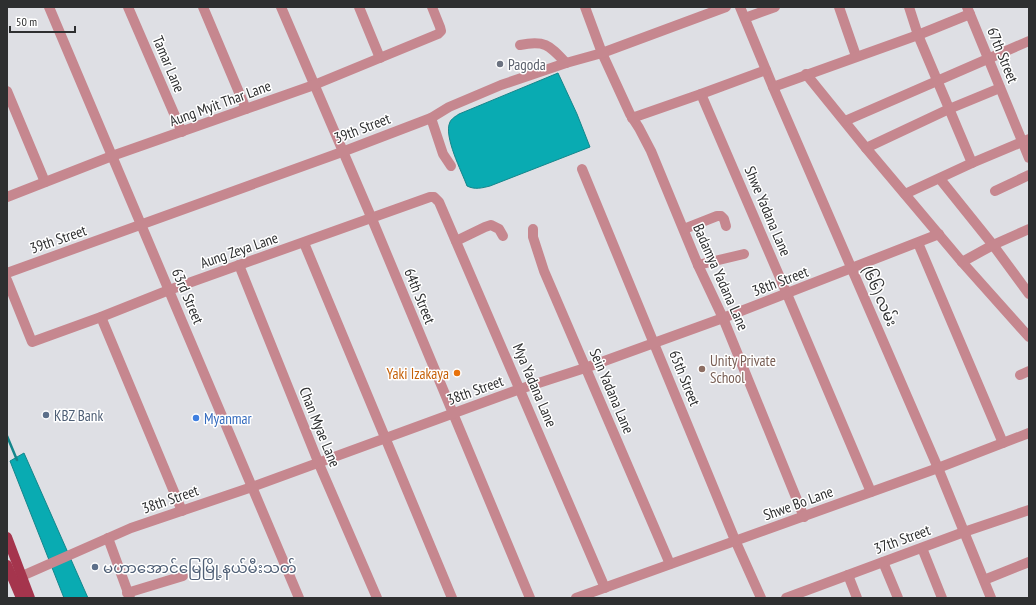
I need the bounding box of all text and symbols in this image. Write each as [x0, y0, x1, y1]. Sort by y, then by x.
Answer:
scale bar [10, 8, 75, 34]
text: 50 m [16, 14, 37, 29]
street label: 67th Street [983, 24, 1023, 86]
street label: Tamar Lane [149, 33, 189, 95]
place label: Pagoda [508, 55, 546, 74]
marker: Pagoda [495, 59, 505, 69]
street label: Aung Myit Thar Lane [167, 76, 273, 130]
street label: 39th Street [331, 109, 393, 147]
street label: Shwe Yadana Lane [741, 163, 795, 259]
street label: 39th Street [27, 220, 89, 258]
street label: Badamya Yadana Lane [689, 221, 753, 333]
street label: Aung Zeya Lane [198, 228, 280, 272]
street label: 38th Street [749, 262, 811, 300]
street label: (၆၆) လမ်း [858, 263, 902, 329]
street label: 63rd Street [168, 265, 208, 327]
street label: 64th Street [400, 265, 440, 327]
street label: Mya Yadana Lane [509, 340, 561, 430]
street label: Sein Yadana Lane [586, 346, 638, 436]
street label: 65th Street [665, 347, 705, 409]
place label: Unity Private School [710, 351, 776, 387]
place label: Yaki Izakaya [386, 364, 449, 383]
marker: Unity Private School [697, 364, 707, 374]
marker: Yaki Izakaya [452, 368, 462, 378]
street label: 38th Street [444, 371, 506, 409]
street label: Chan Myae Lane [295, 384, 345, 470]
place label: KBZ Bank [54, 406, 103, 425]
place label: Myanmar [204, 409, 253, 428]
marker: KBZ Bank [41, 410, 51, 420]
marker: Myanmar [191, 413, 201, 423]
street label: 38th Street [139, 480, 201, 518]
street label: Shwe Bo Lane [761, 482, 835, 524]
street label: 37th Street [871, 520, 933, 558]
place label: မဟာအောင်မြေမြို့နယ်မီးသတ် [103, 558, 297, 580]
marker: မဟာအောင်မြေမြို့နယ်မီးသတ် [90, 562, 100, 572]

